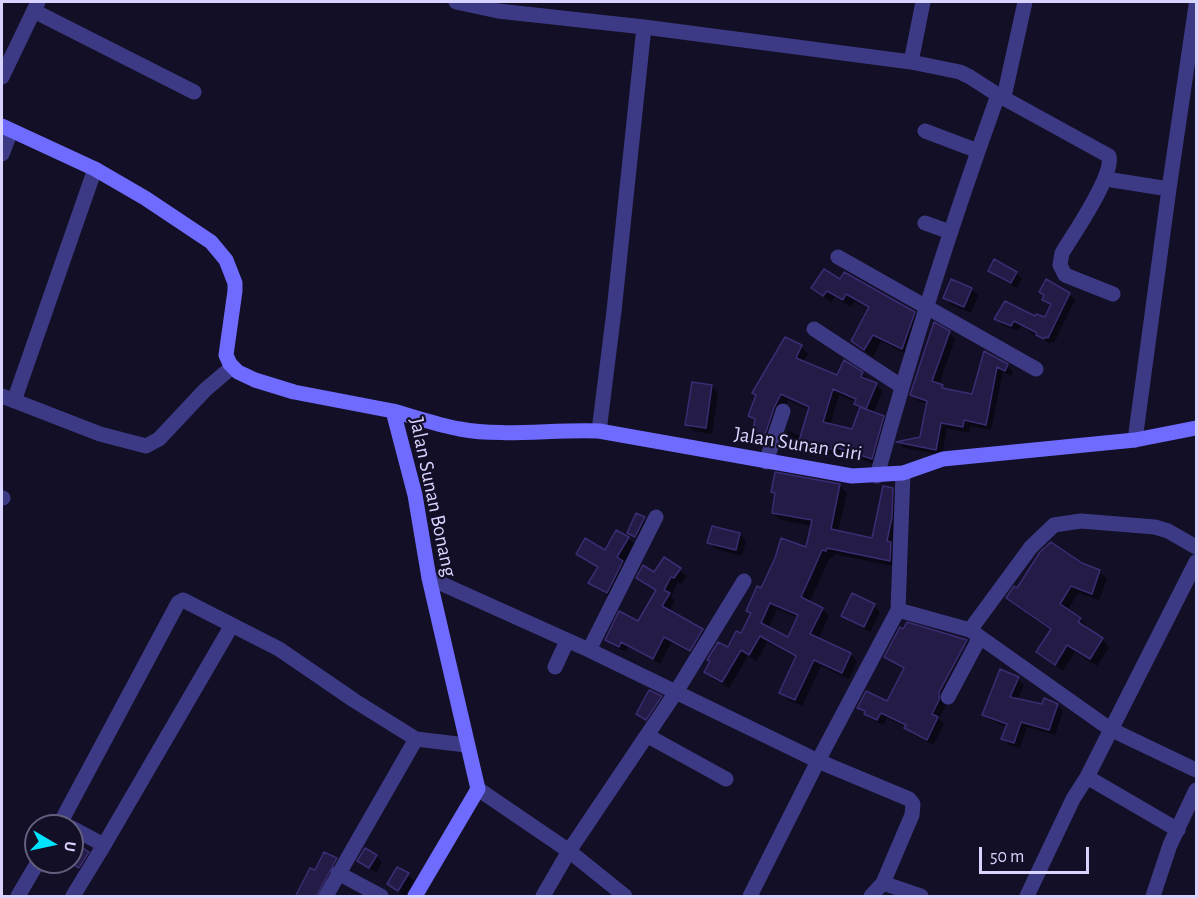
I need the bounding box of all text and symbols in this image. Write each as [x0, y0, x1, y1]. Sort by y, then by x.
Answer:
street label: Jalan Sunan Bonang [404, 415, 462, 579]
street label: Jalan Sunan Giri [732, 421, 864, 467]
north arrow [24, 814, 84, 874]
scale bar [982, 835, 1092, 873]
text: U [61, 840, 79, 853]
text: 50 m [990, 848, 1024, 866]

